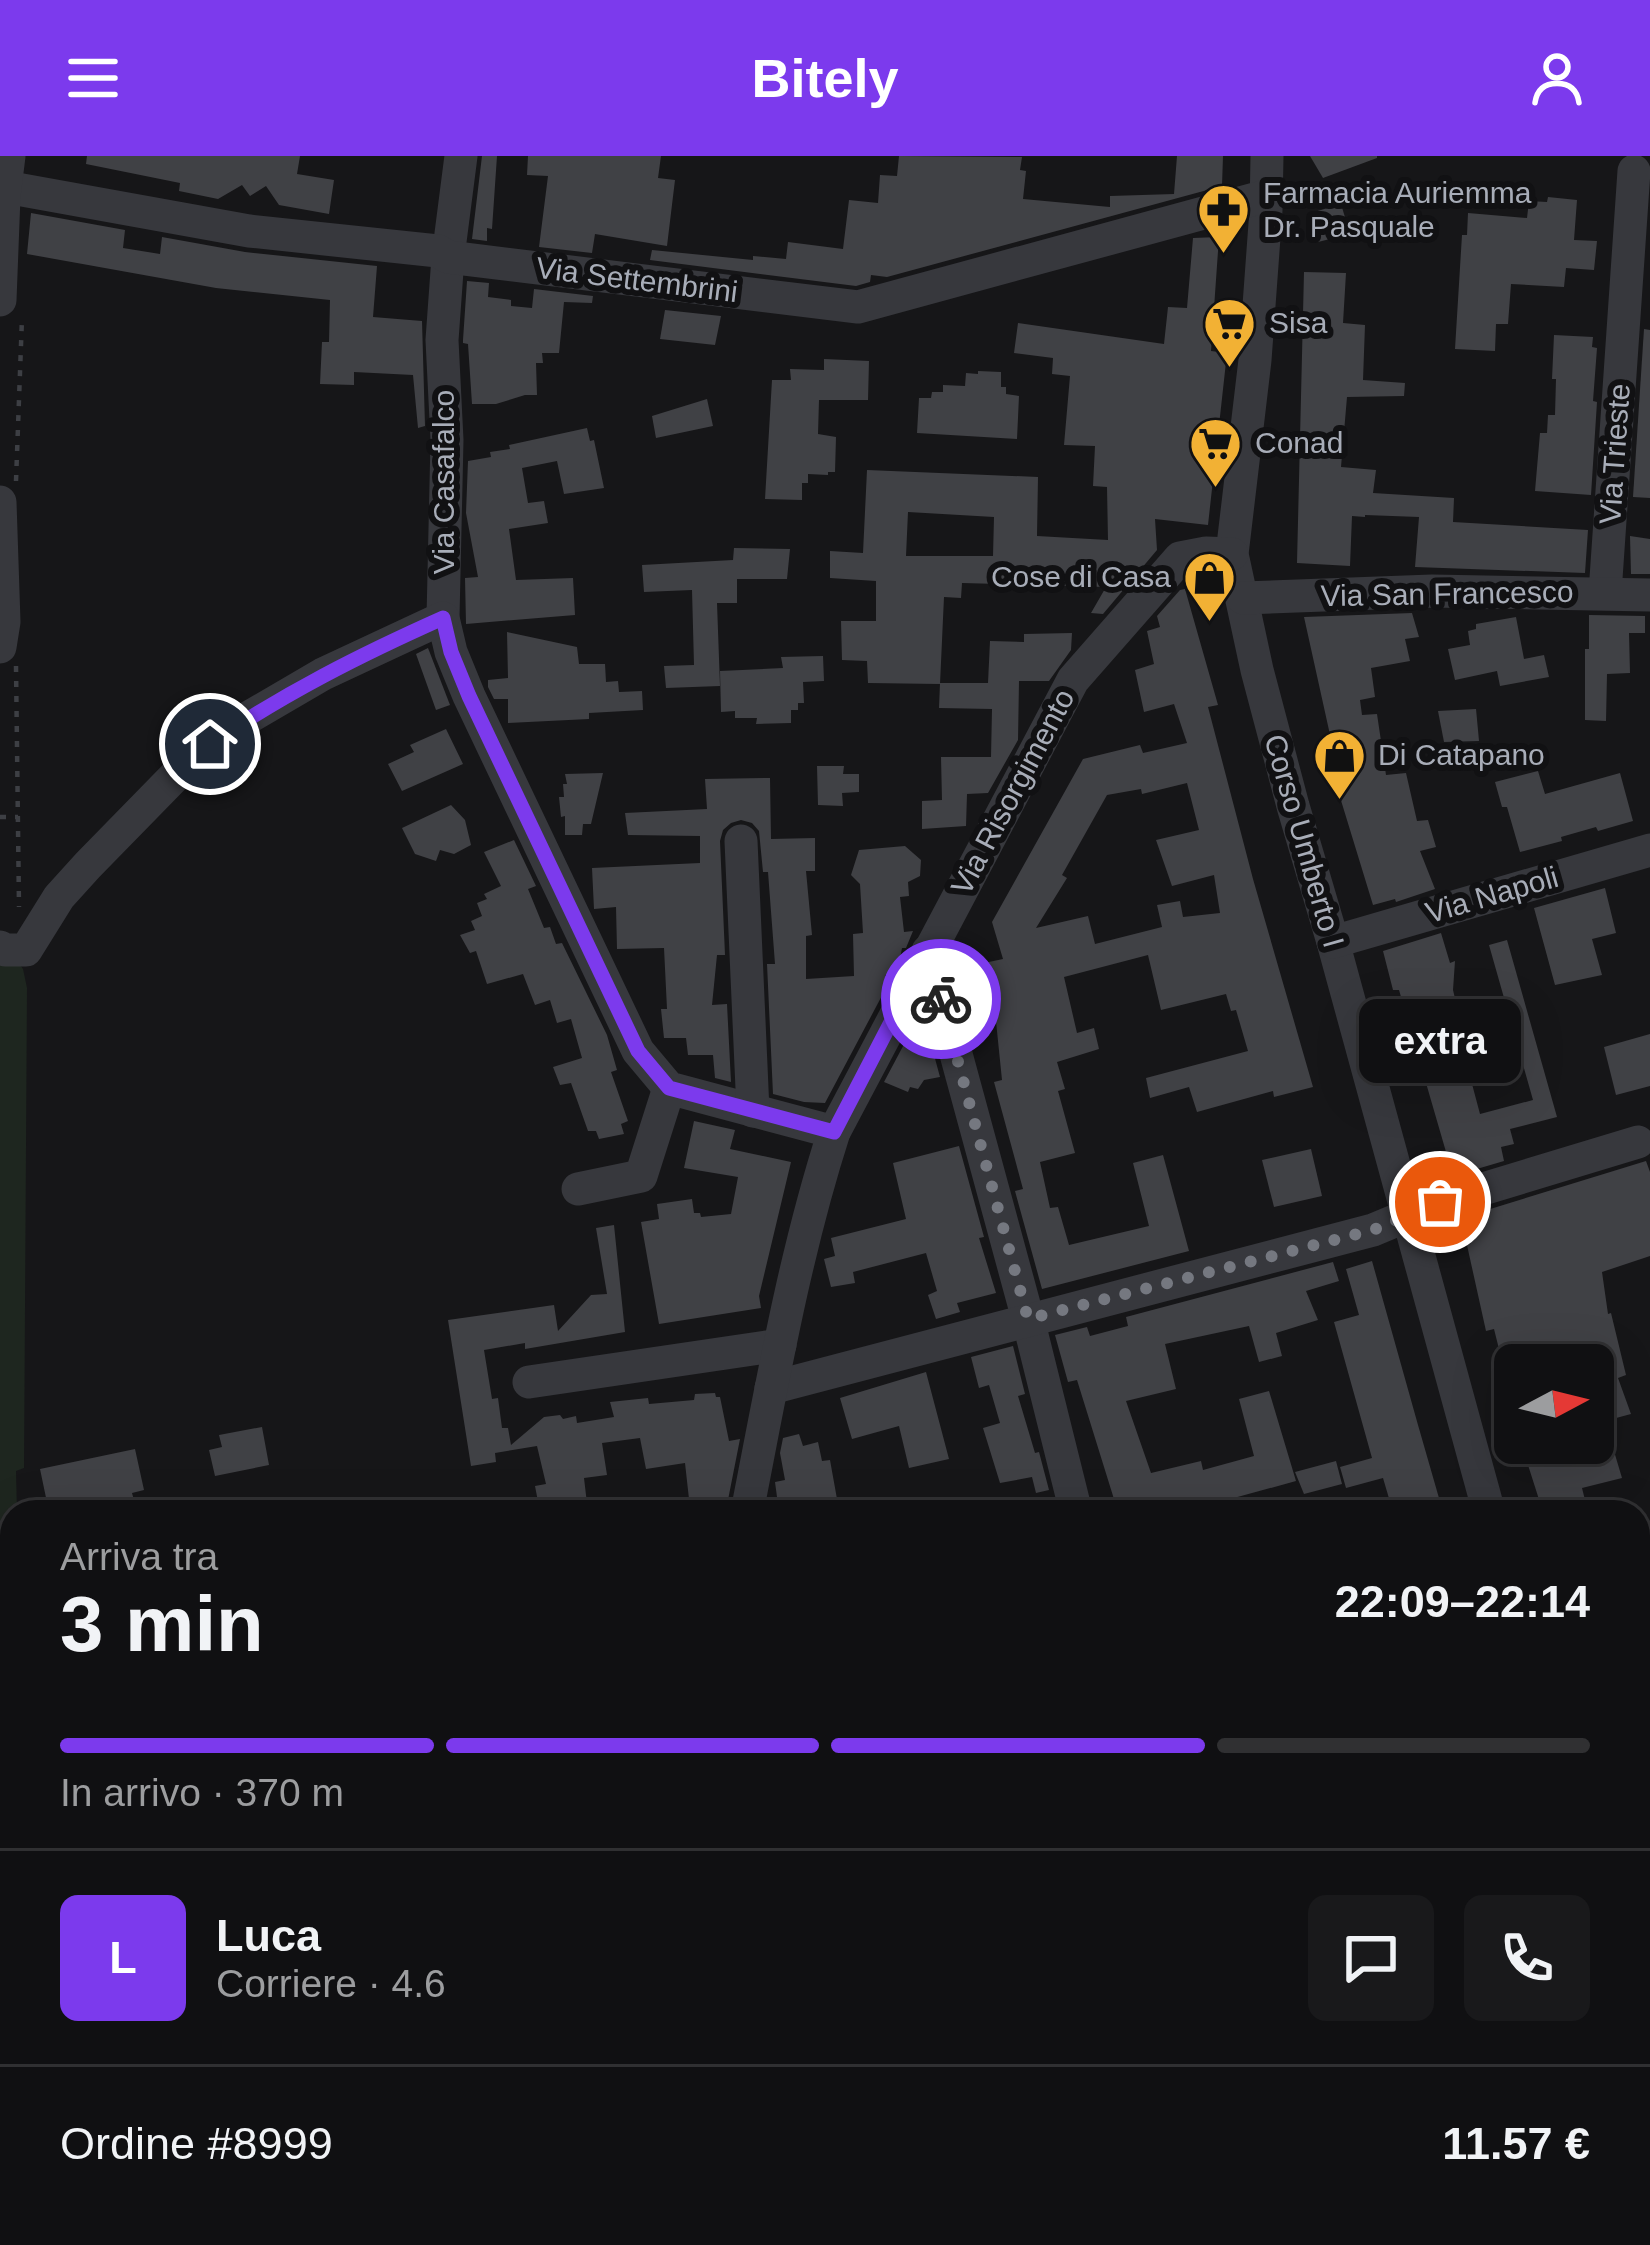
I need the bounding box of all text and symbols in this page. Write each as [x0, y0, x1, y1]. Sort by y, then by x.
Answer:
icon: menu [60, 45, 126, 111]
icon: person [1524, 45, 1590, 111]
text: Bitely [751, 48, 899, 108]
place label: Farmacia Auriemma Dr. Pasquale [1263, 176, 1532, 243]
pharmacy icon: Farmacia Auriemma Dr. Pasquale [1196, 182, 1252, 256]
street label: Via Settembrini [534, 251, 740, 308]
supermarket icon: Sisa [1202, 295, 1258, 369]
place label: Sisa [1269, 306, 1328, 339]
street label: Via Trieste [1593, 382, 1636, 526]
street label: Via Casafalco [427, 390, 460, 574]
supermarket icon: Conad [1188, 415, 1244, 489]
place label: Conad [1255, 426, 1343, 459]
shop icon: Cose di Casa [1182, 549, 1238, 623]
place label: Cose di Casa [991, 560, 1171, 593]
street label: Via San Francesco [1320, 575, 1574, 612]
street label: Via Risorgimento [944, 683, 1081, 900]
pin [159, 693, 261, 795]
icon: home [177, 711, 243, 777]
shop icon: Di Catapano [1311, 727, 1367, 801]
street label: Corso Umberto I [1258, 731, 1351, 951]
place label: Di Catapano [1378, 738, 1545, 771]
street label: Via Napoli [1422, 860, 1562, 929]
courier [881, 939, 1001, 1059]
icon: bike [908, 966, 974, 1032]
callout: extra [1359, 998, 1521, 1082]
text: extra [1393, 1019, 1487, 1062]
pin [1389, 1151, 1491, 1253]
icon: bag [1407, 1169, 1473, 1235]
north arrow [1494, 1344, 1614, 1464]
map controls [1494, 1344, 1614, 1464]
text: Arriva tra [60, 1535, 218, 1578]
text: 22:09–22:14 [1335, 1576, 1590, 1627]
text: 3 min [60, 1580, 264, 1668]
text: In arrivo · 370 m [60, 1771, 344, 1814]
button: chat [1308, 1895, 1434, 2021]
button: phone [1464, 1895, 1590, 2021]
text: Luca [216, 1910, 321, 1961]
text: L [109, 1932, 137, 1983]
text: Corriere · 4.6 [216, 1962, 446, 2005]
text: Ordine #8999 [60, 2118, 333, 2169]
text: 11.57 € [1442, 2118, 1590, 2169]

